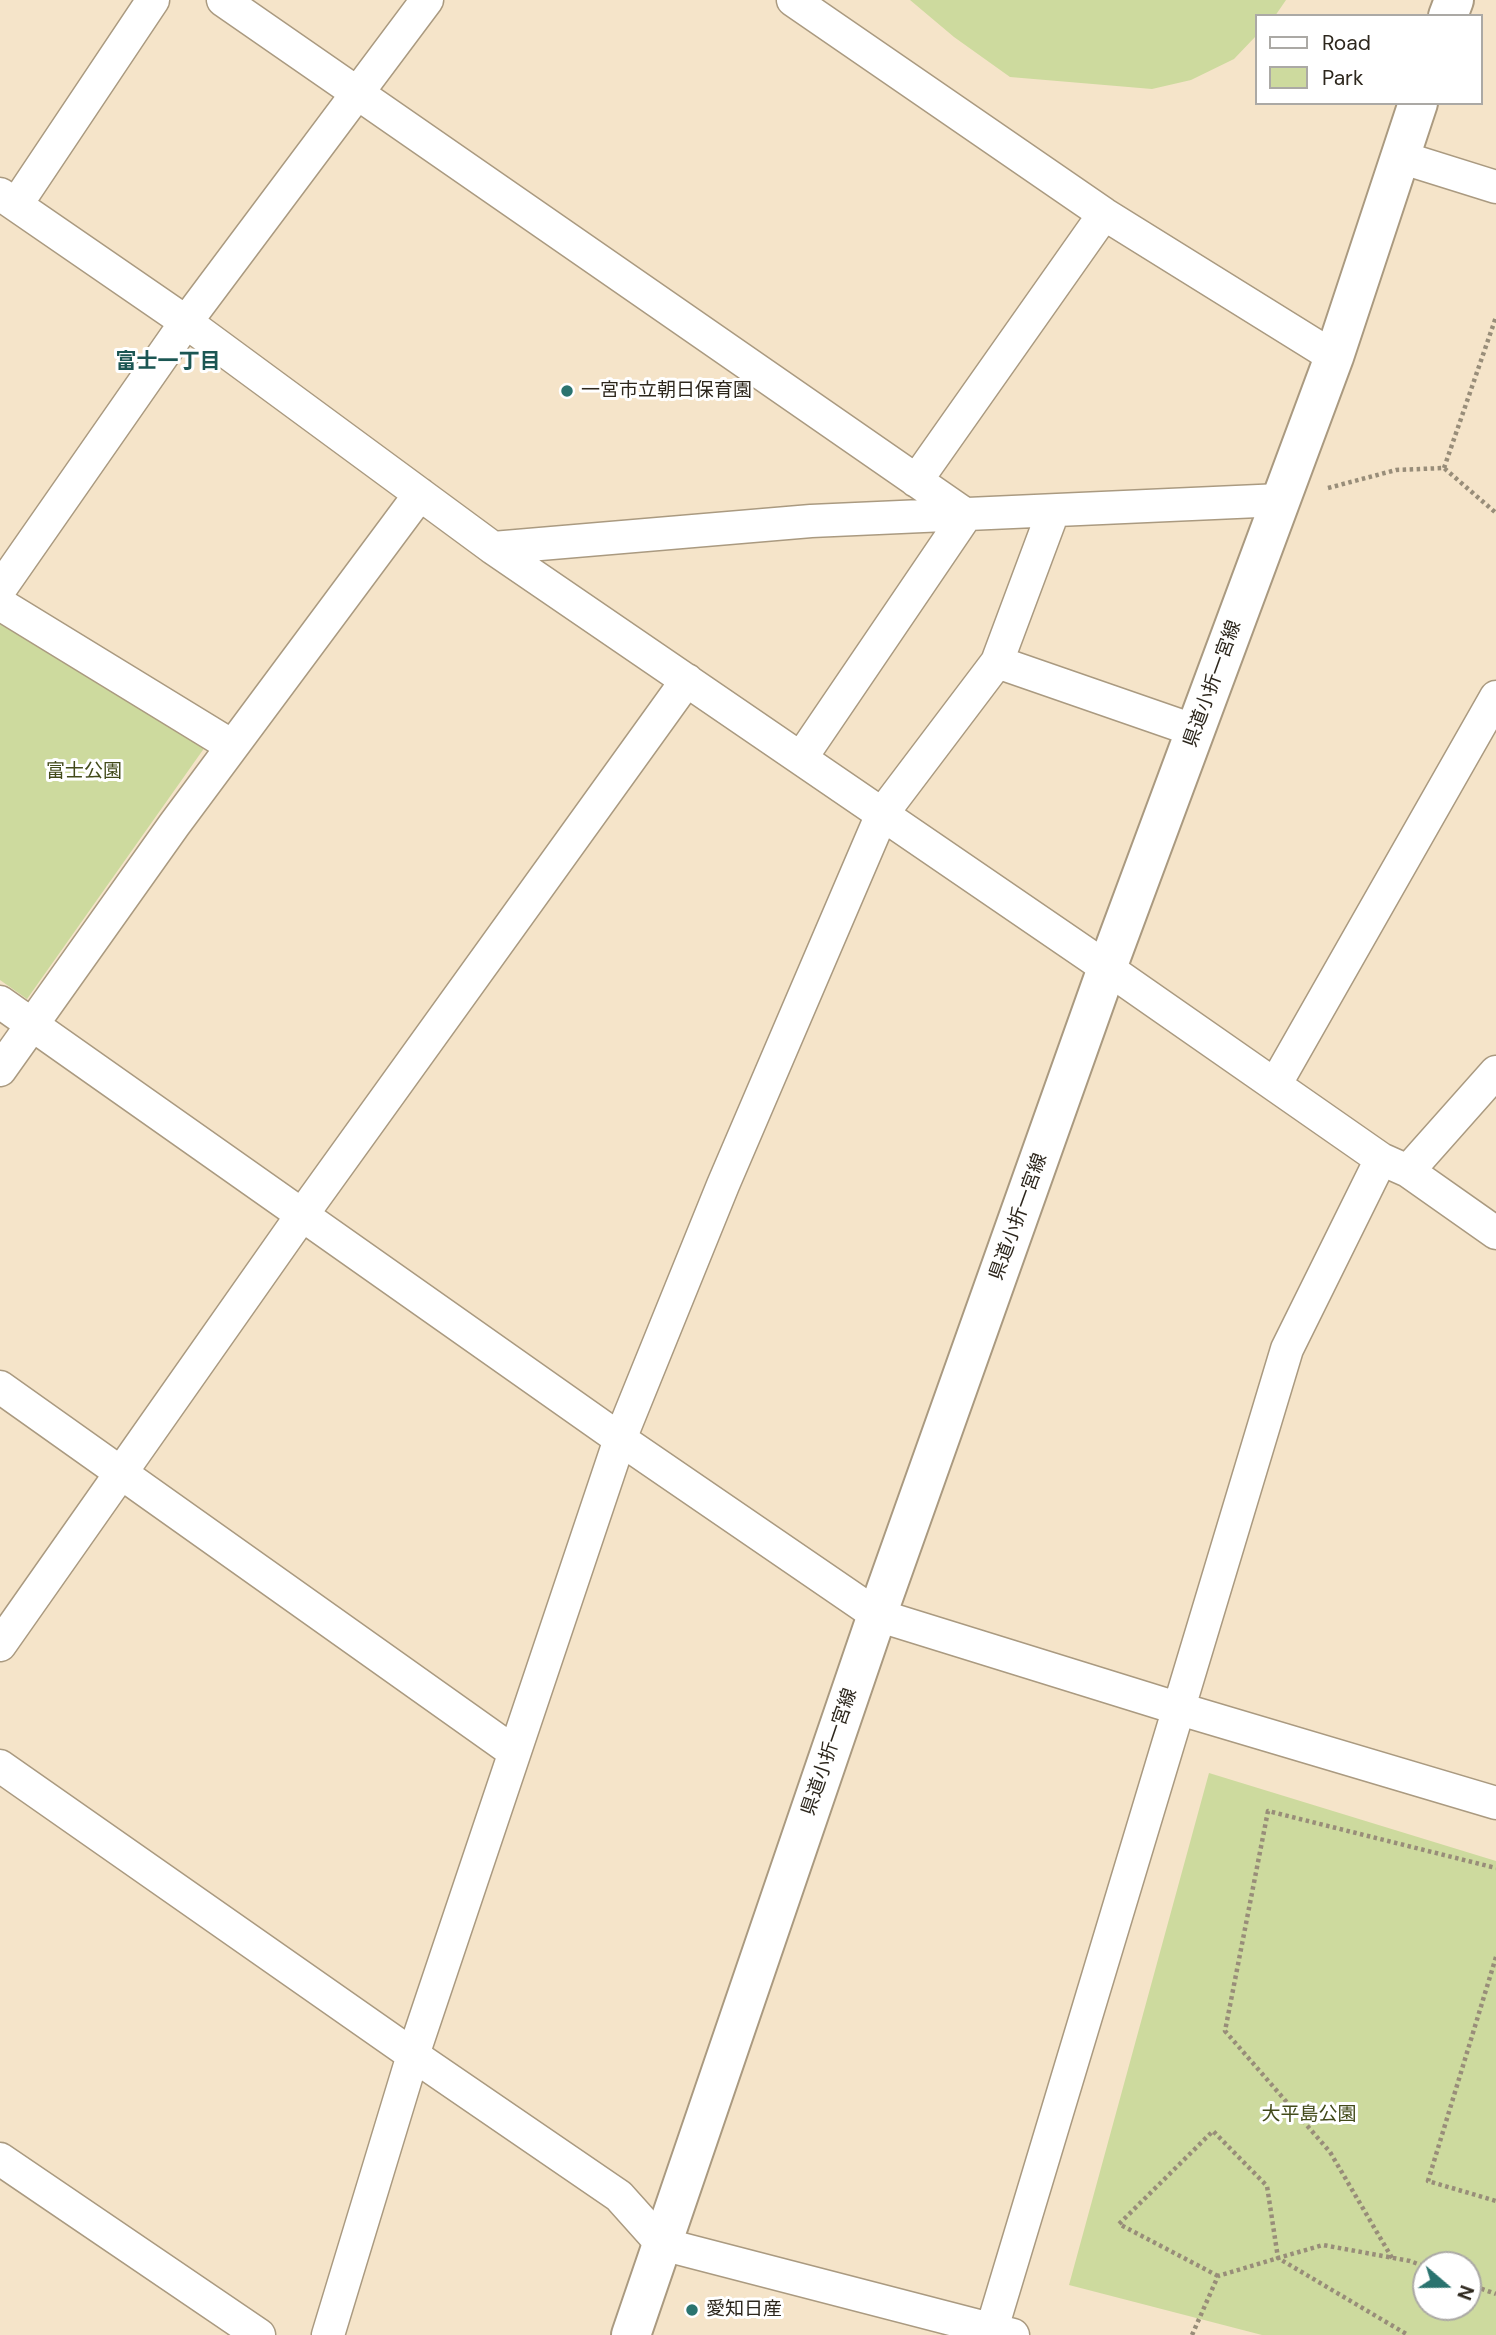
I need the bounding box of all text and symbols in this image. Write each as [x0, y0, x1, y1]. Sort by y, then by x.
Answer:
legend [1254, 14, 1482, 105]
text: Road [1322, 29, 1371, 57]
text: Park [1322, 64, 1363, 92]
district label: 富士一丁目 [116, 349, 220, 375]
place label: 一宮市立朝日保育園 [581, 380, 752, 402]
marker: 一宮市立朝日保育園 [559, 383, 575, 399]
street label: 県道小折一宮線 [1180, 618, 1246, 750]
park label: 富士公園 [46, 761, 122, 783]
street label: 県道小折一宮線 [986, 1151, 1052, 1283]
street label: 県道小折一宮線 [798, 1685, 862, 1819]
park label: 大平島公園 [1262, 2104, 1356, 2126]
north arrow [1412, 2251, 1482, 2321]
text: N [1451, 2282, 1479, 2303]
place label: 愛知日産 [706, 2299, 782, 2321]
marker: 愛知日産 [684, 2302, 700, 2318]

